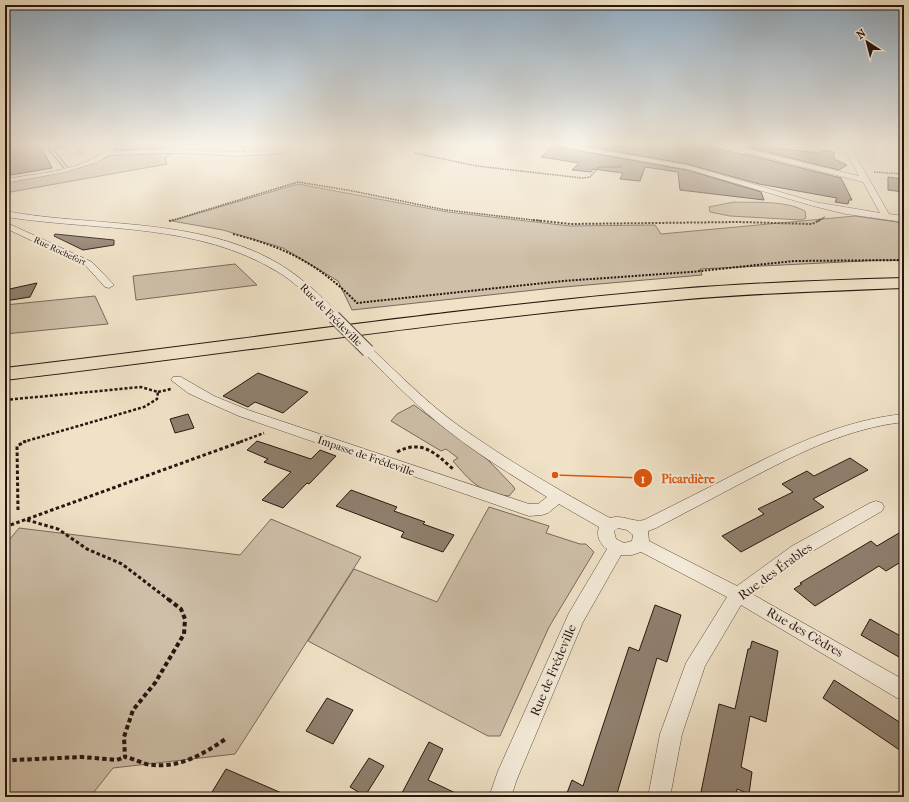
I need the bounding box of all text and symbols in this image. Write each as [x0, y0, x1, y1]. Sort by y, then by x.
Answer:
north arrow [847, 22, 887, 62]
text: N [854, 26, 869, 42]
street label: Rue Rochefort [32, 235, 88, 268]
street label: Rue de Frédeville [297, 281, 365, 349]
street label: Impasse de Frédeville [316, 433, 417, 479]
callout: Picardière [633, 466, 722, 490]
text: 1 [641, 472, 645, 486]
text: Picardière [661, 472, 715, 486]
street label: Rue des Érables [735, 539, 815, 603]
street label: Rue des Cèdres [764, 604, 846, 660]
street label: Rue de Frédeville [527, 621, 579, 718]

